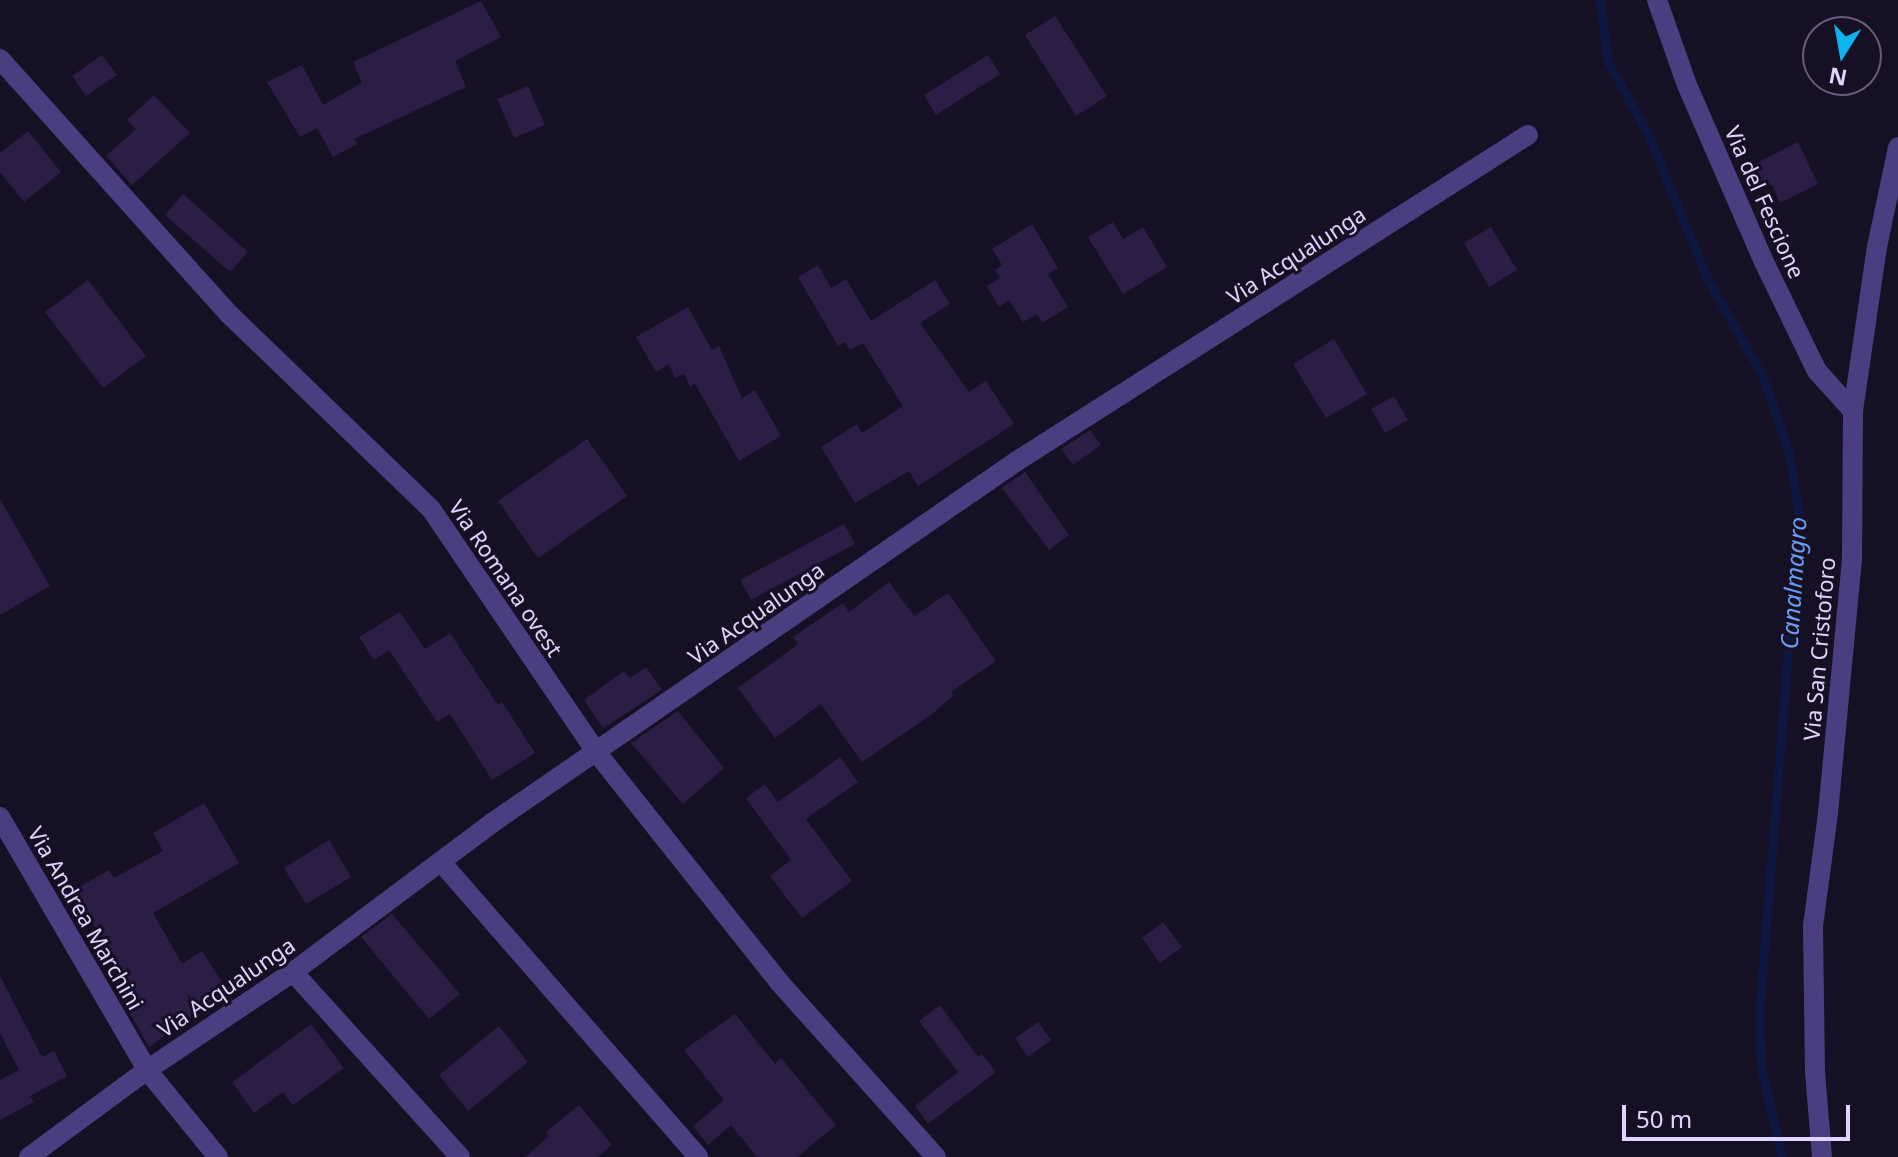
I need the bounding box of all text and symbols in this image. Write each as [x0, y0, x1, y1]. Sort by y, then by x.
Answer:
north arrow [1802, 16, 1882, 96]
text: N [1826, 61, 1849, 94]
street label: Via del Fescione [1720, 122, 1810, 282]
street label: Via Acqualunga [1222, 200, 1370, 310]
street label: Via Romana ovest [444, 495, 568, 661]
water label: Canalmagro [1774, 516, 1812, 650]
street label: Via Acqualunga [683, 556, 829, 670]
street label: Via San Cristoforo [1798, 556, 1840, 742]
street label: Via Andrea Marchini [23, 822, 149, 1014]
street label: Via Acqualunga [152, 931, 300, 1043]
scale bar [1626, 1089, 1854, 1139]
text: 50 m [1636, 1102, 1692, 1135]

